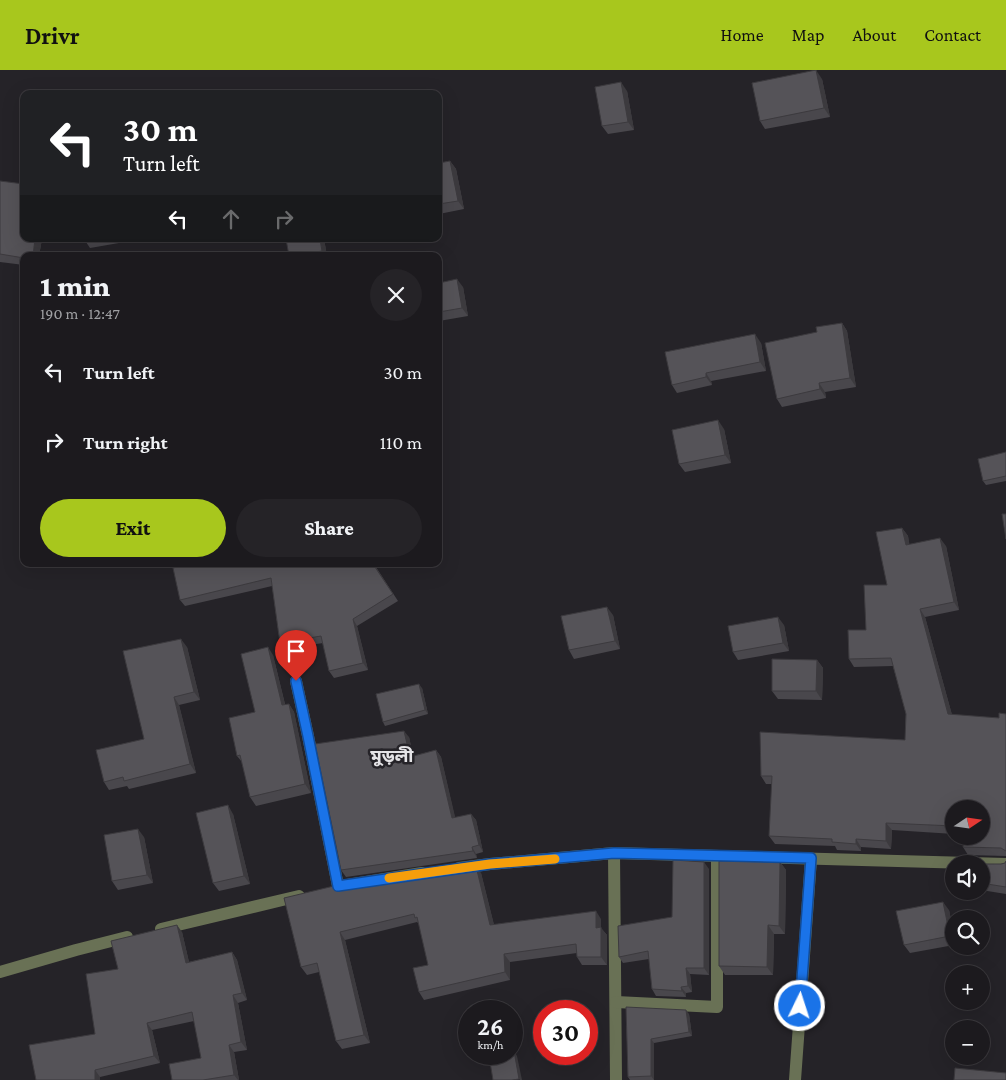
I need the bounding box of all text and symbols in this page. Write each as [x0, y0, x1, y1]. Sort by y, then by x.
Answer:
text: Drivr [25, 22, 80, 49]
text: Home [721, 25, 764, 45]
text: Map [792, 25, 824, 45]
text: About [852, 25, 896, 45]
text: Contact [924, 25, 981, 45]
icon: left [40, 110, 105, 175]
text: 30 m [123, 110, 198, 149]
text: Turn left [123, 151, 200, 176]
icon: left [164, 205, 192, 233]
icon: ahead [217, 205, 245, 233]
icon: right [270, 205, 298, 233]
text: 1 min [40, 269, 110, 302]
button: close [370, 269, 422, 321]
text: 190 m · 12:47 [40, 305, 120, 322]
icon: left [40, 358, 68, 386]
text: Turn left [83, 362, 155, 383]
text: 30 m [383, 362, 422, 383]
icon: right [40, 428, 68, 456]
text: Turn right [83, 432, 168, 453]
text: 110 m [380, 432, 422, 453]
button: Exit [40, 499, 226, 557]
button: Share [236, 499, 422, 557]
pin [275, 630, 317, 681]
icon: arrive [282, 637, 310, 665]
district label: মুড়লী [370, 746, 414, 767]
north arrow [945, 800, 990, 845]
map controls [945, 800, 990, 1065]
button: sound [945, 855, 990, 900]
button: search [945, 910, 990, 955]
button: + [945, 965, 990, 1010]
position arrow [773, 979, 825, 1031]
speed limit sign: 30 [533, 1000, 598, 1065]
text: 26 [477, 1013, 504, 1040]
button: − [945, 1020, 990, 1065]
text: km/h [478, 1038, 503, 1052]

